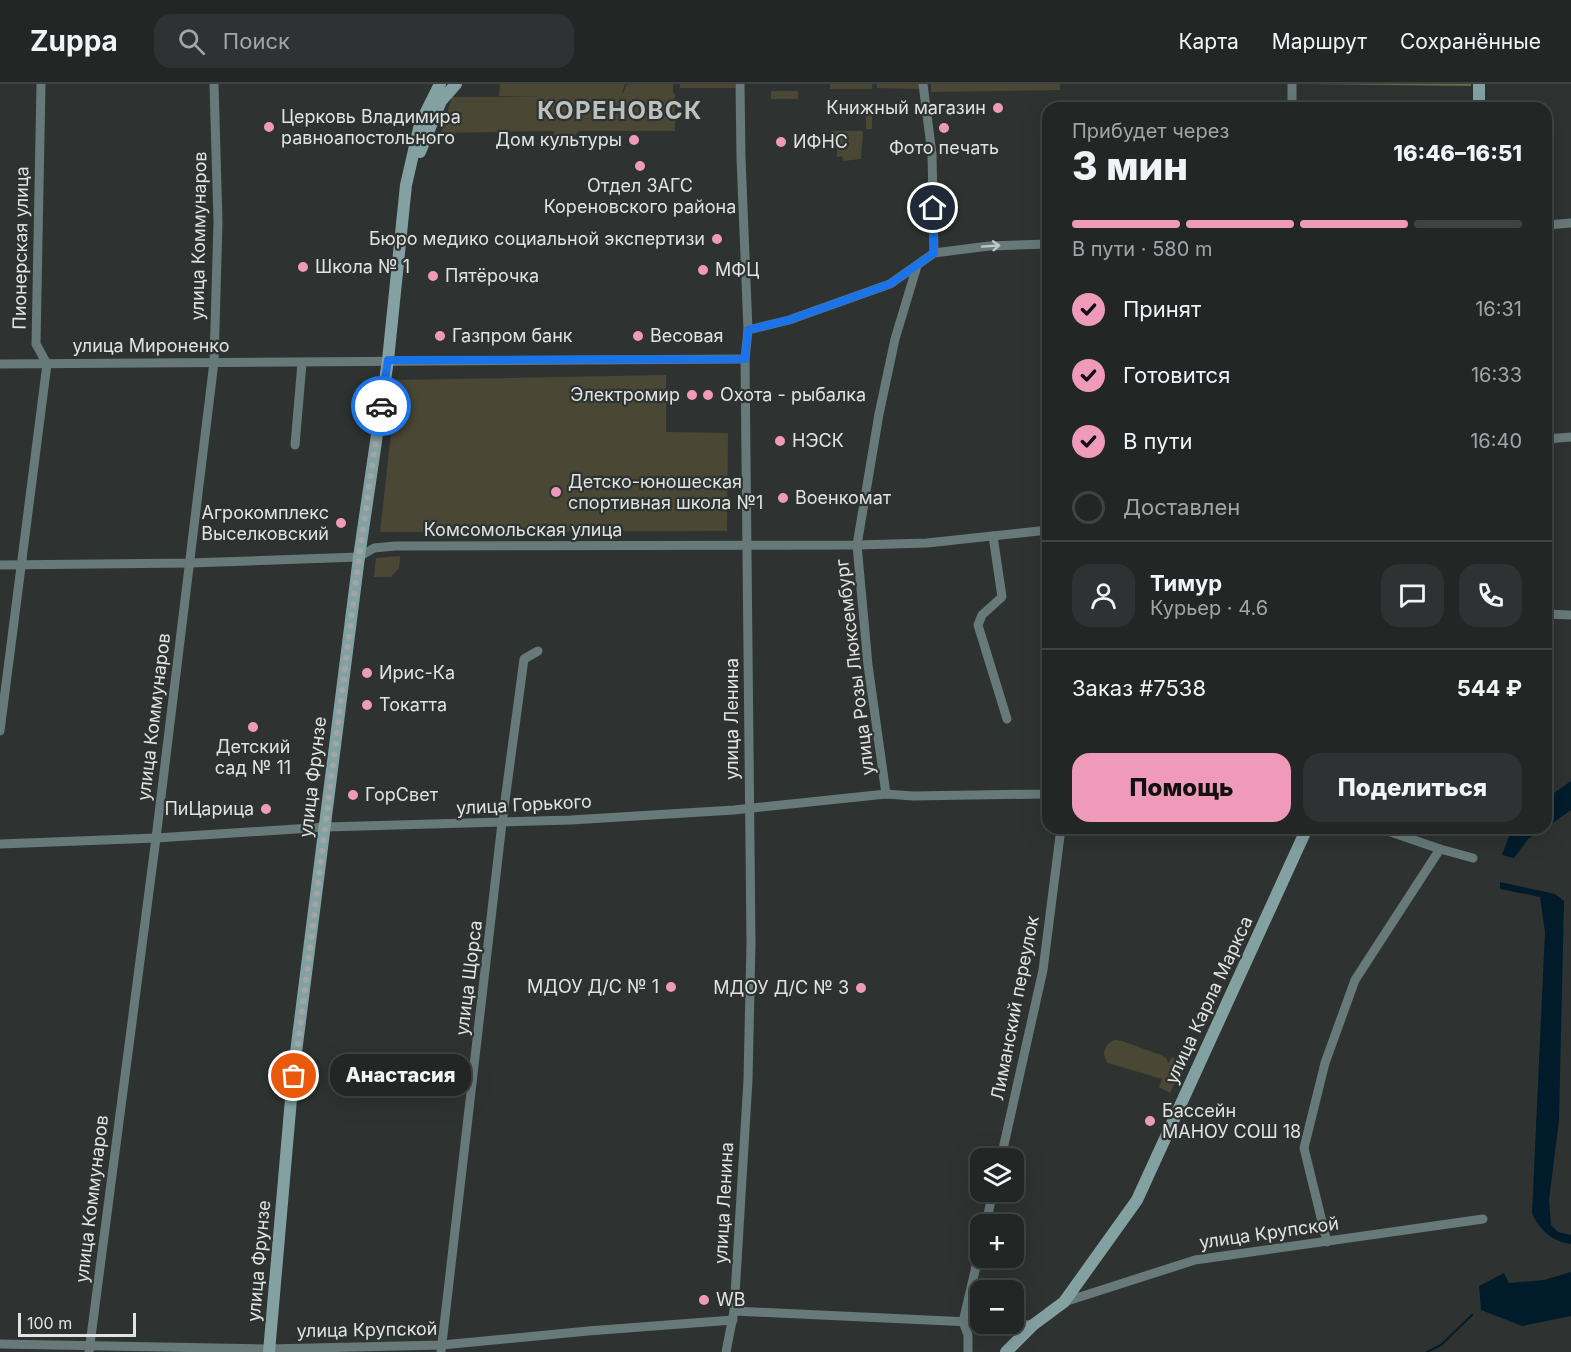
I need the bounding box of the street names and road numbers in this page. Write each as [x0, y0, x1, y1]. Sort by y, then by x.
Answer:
street label: улица Коммунаров [187, 151, 210, 321]
street label: Пионерская улица [9, 166, 32, 330]
street label: улица Мироненко [73, 335, 229, 356]
street label: Комсомольская улица [424, 519, 622, 540]
street label: улица Розы Люксембург [831, 557, 878, 776]
street label: улица Коммунаров [133, 632, 174, 802]
street label: улица Ленина [721, 658, 742, 780]
street label: улица Фрунзе [295, 715, 330, 839]
street label: улица Горького [456, 790, 592, 819]
street label: улица Карла Маркса [1161, 913, 1257, 1087]
street label: Лиманский переулок [986, 914, 1043, 1102]
street label: улица Щорса [451, 919, 486, 1037]
street label: улица Коммунаров [71, 1114, 112, 1284]
street label: улица Ленина [710, 1141, 737, 1265]
street label: улица Фрунзе [243, 1199, 274, 1323]
street label: улица Крупской [1198, 1212, 1340, 1253]
street label: улица Крупской [296, 1318, 438, 1341]

